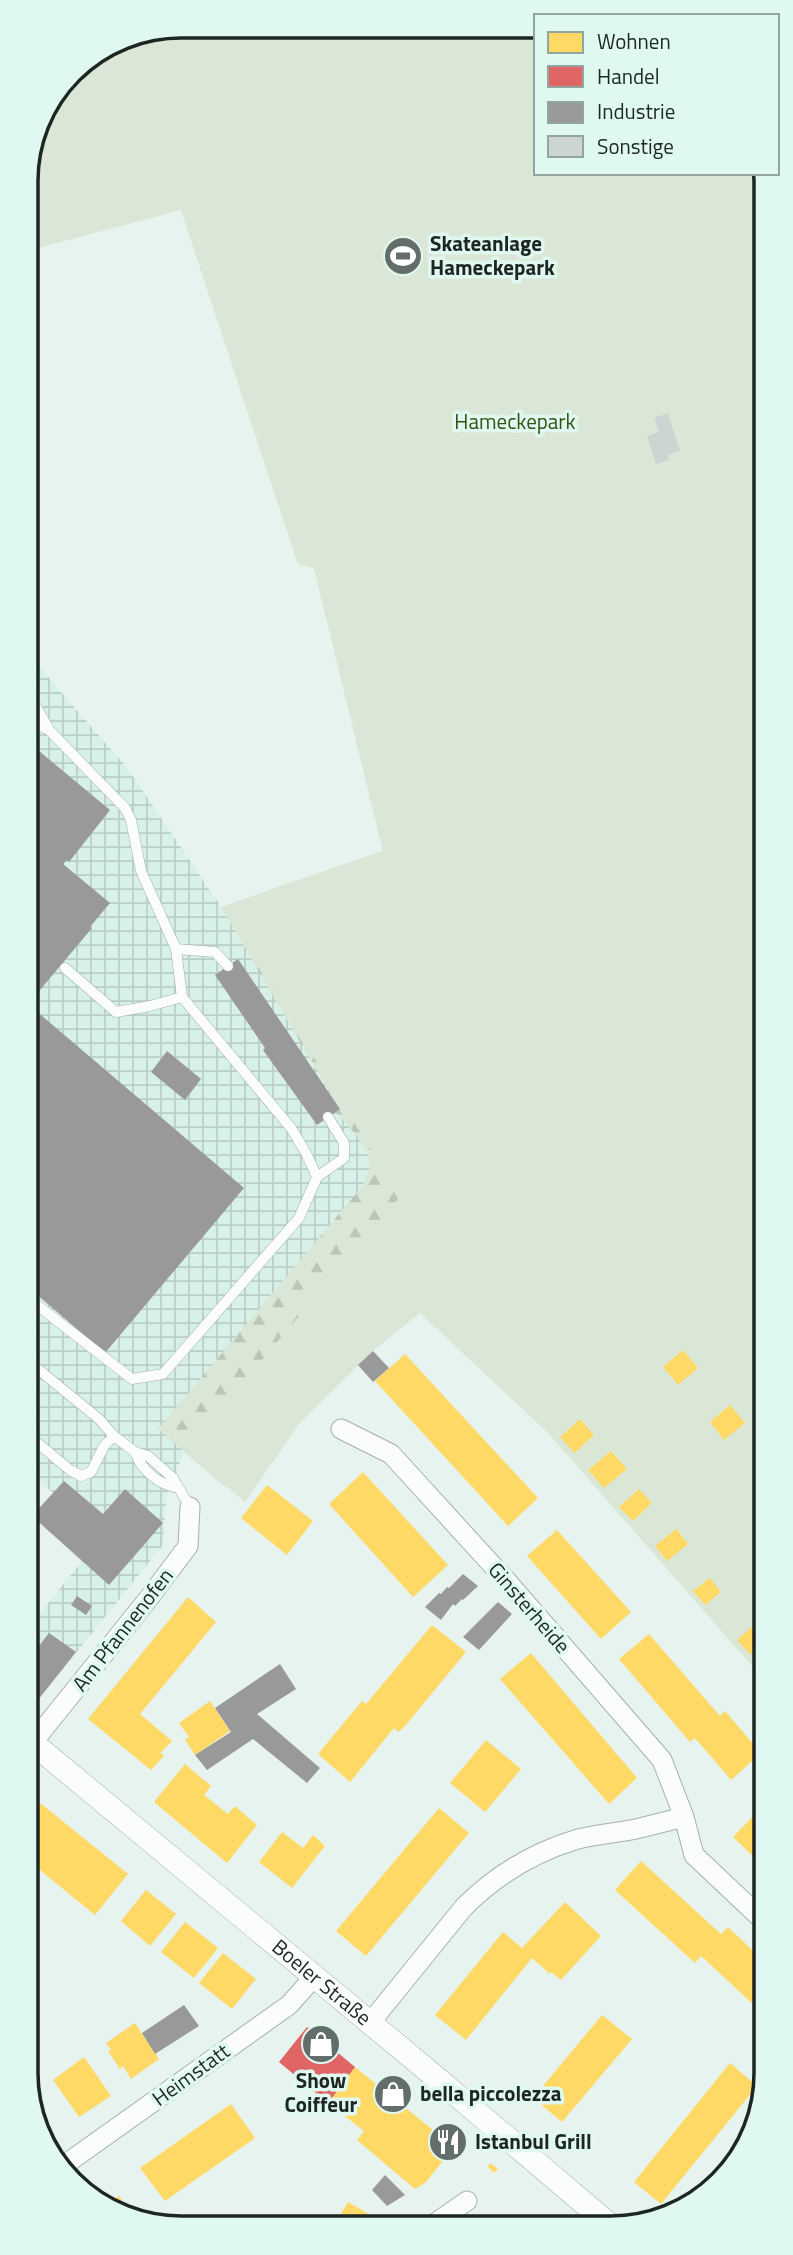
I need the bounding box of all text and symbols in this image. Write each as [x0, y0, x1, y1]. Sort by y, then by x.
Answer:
legend [534, 14, 779, 175]
text: Wohnen [597, 25, 671, 57]
text: Handel [597, 60, 660, 92]
text: Industrie [597, 95, 675, 127]
text: Sonstige [597, 130, 674, 162]
place label: Skateanlage Hameckepark [430, 227, 555, 283]
sports icon: Skateanlage Hameckepark [382, 235, 424, 277]
park label: Hameckepark [454, 405, 576, 437]
street label: Ginsterheide [481, 1555, 579, 1660]
street label: Am Pfannenofen [64, 1561, 181, 1698]
street label: Boeler Straße [265, 1931, 379, 2033]
shop icon: Show Coiffeur [300, 2023, 342, 2065]
street label: Heimstatt [145, 2035, 236, 2113]
place label: Show Coiffeur [285, 2064, 358, 2120]
shop icon: bella piccolezza [372, 2073, 414, 2115]
place label: bella piccolezza [420, 2077, 562, 2109]
restaurant icon: Istanbul Grill [427, 2121, 469, 2163]
place label: Istanbul Grill [475, 2125, 592, 2157]

